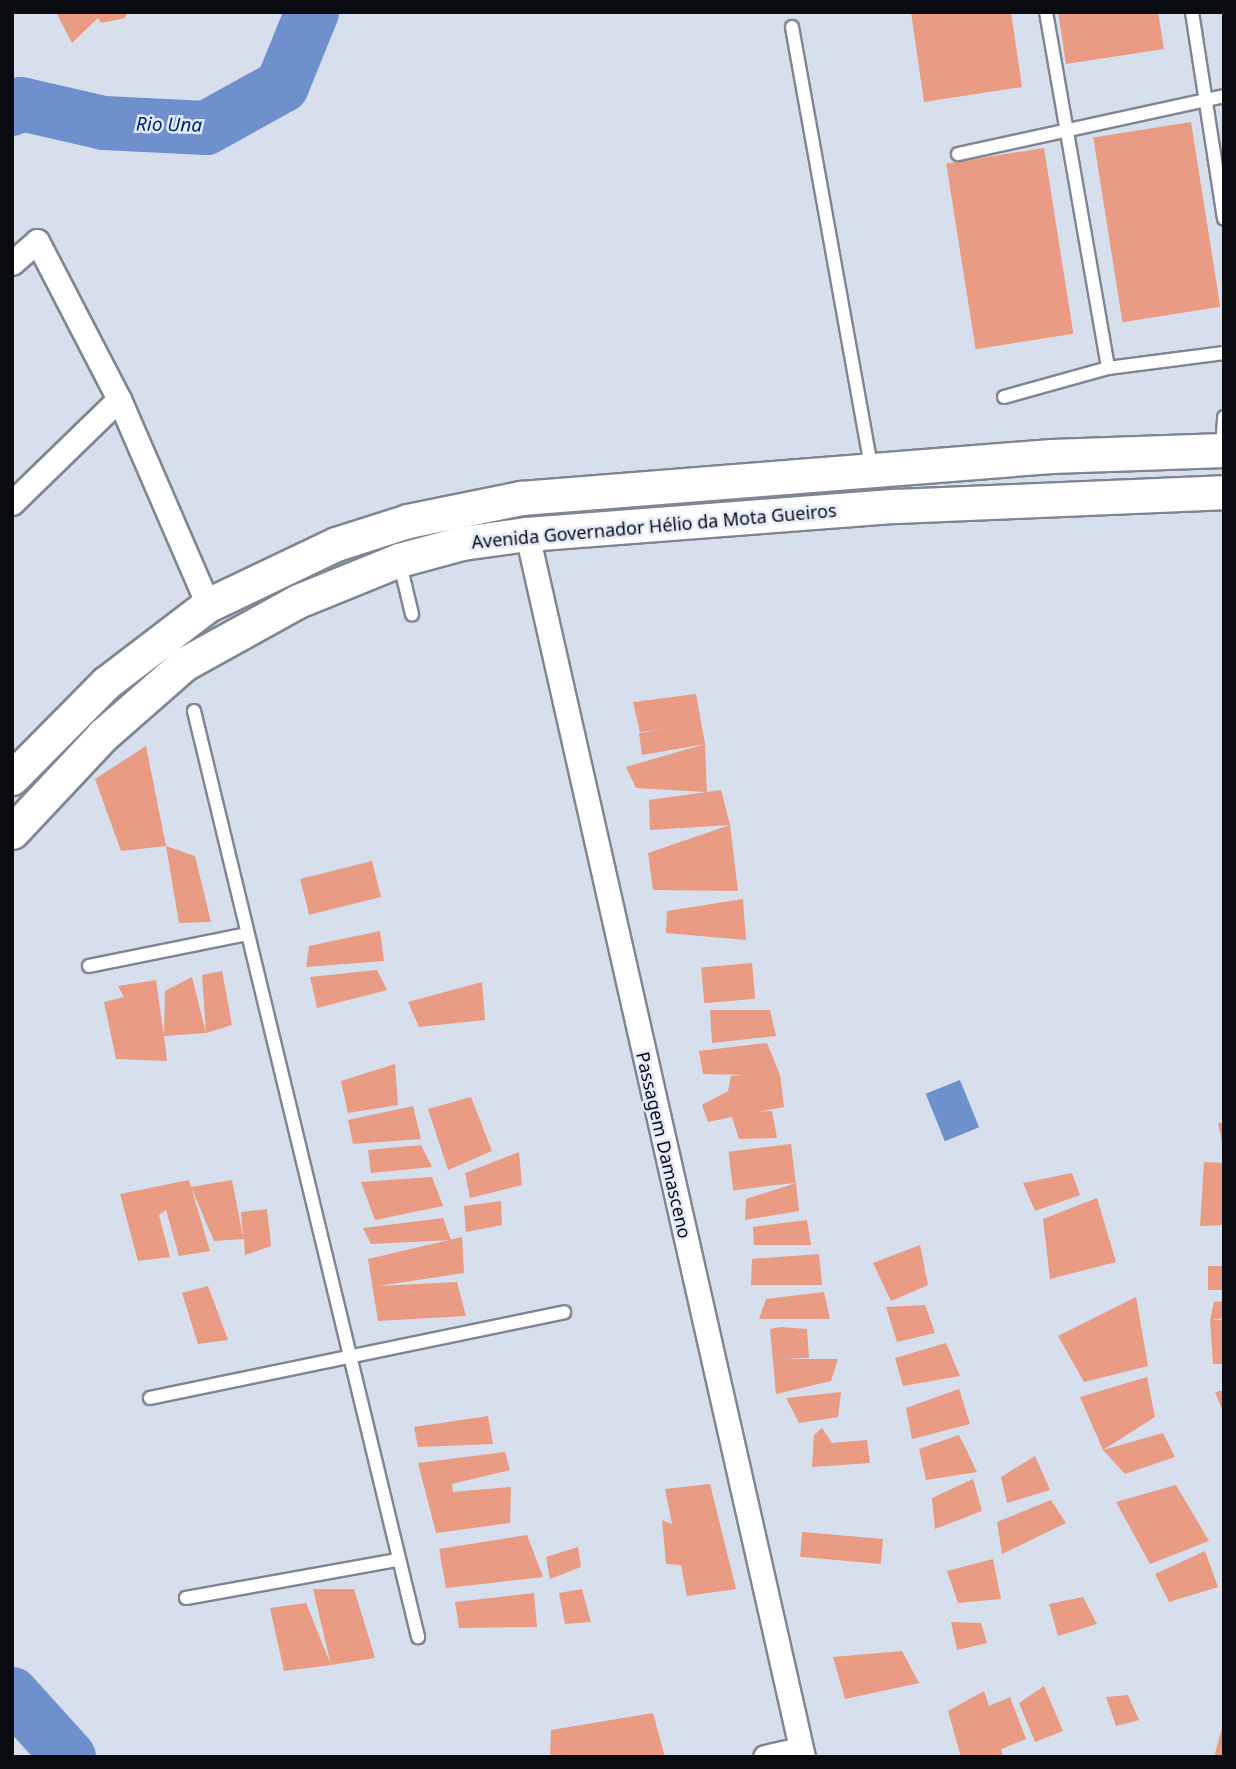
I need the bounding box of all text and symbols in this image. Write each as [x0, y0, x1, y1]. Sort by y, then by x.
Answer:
water label: Rio Una [136, 113, 202, 137]
street label: Avenida Governador Hélio da Mota Gueiros [471, 499, 837, 553]
street label: Passagem Damasceno [632, 1050, 696, 1240]

